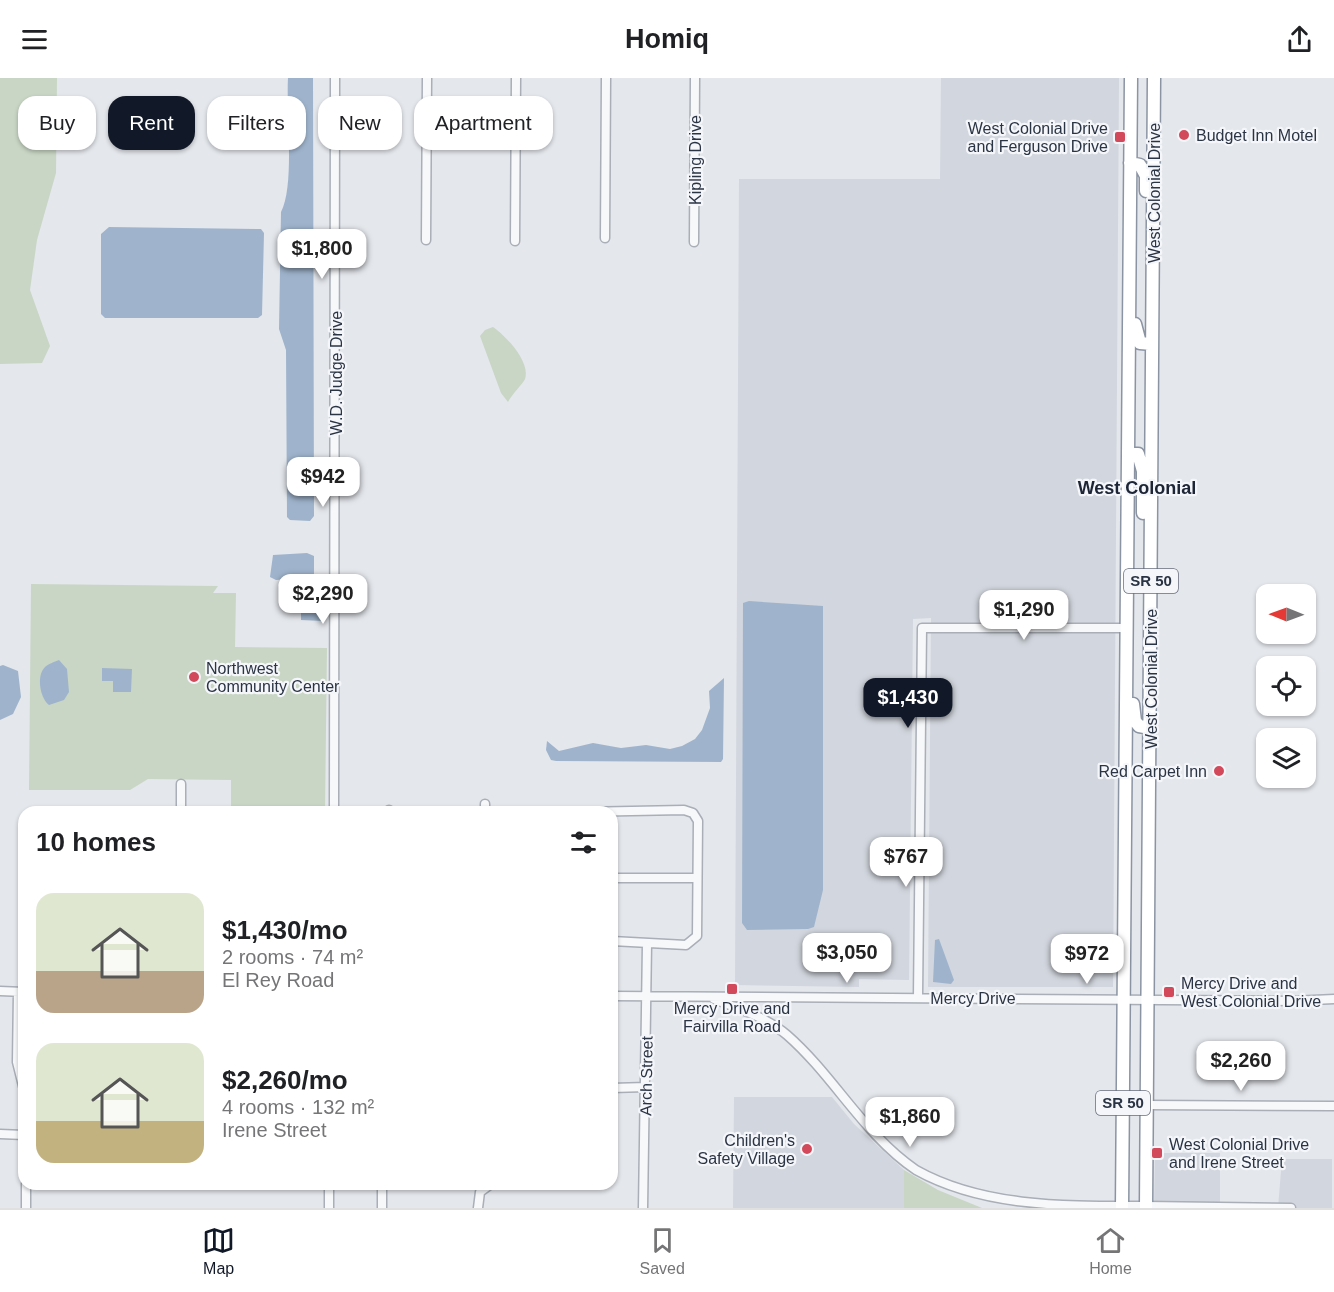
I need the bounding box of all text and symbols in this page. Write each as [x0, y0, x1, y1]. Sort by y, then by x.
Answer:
icon: menu [18, 23, 51, 56]
icon: share [1283, 23, 1316, 56]
text: Homiq [625, 24, 709, 54]
chip: Buy [18, 96, 96, 150]
chip: Rent [108, 96, 195, 150]
chip: Filters [207, 96, 306, 150]
chip: New [318, 96, 402, 150]
chip: Apartment [414, 96, 553, 150]
street label: Kipling Drive [687, 115, 704, 205]
place label: West Colonial Drive and Ferguson Drive [967, 120, 1108, 155]
street label: West Colonial Drive [1146, 123, 1163, 263]
place label: Budget Inn Motel [1196, 127, 1317, 144]
marker: Budget Inn Motel [1177, 128, 1191, 142]
marker: West Colonial Drive and Ferguson Drive [1113, 130, 1127, 144]
pin: $1,800 [273, 229, 371, 280]
text: $1,800 [291, 237, 353, 259]
street label: W.D. Judge Drive [328, 311, 345, 435]
pin: $942 [287, 457, 359, 508]
text: $942 [301, 465, 345, 487]
district label: West Colonial [1078, 478, 1196, 498]
road number: SR 50 [1124, 569, 1178, 593]
pin: $2,290 [274, 574, 372, 625]
text: $2,290 [292, 582, 354, 604]
north arrow [1256, 584, 1316, 644]
map controls [1256, 584, 1316, 788]
pin: $1,290 [975, 590, 1073, 641]
text: $1,290 [993, 598, 1055, 620]
street label: West Colonial Drive [1143, 609, 1160, 749]
button: locate [1256, 656, 1316, 716]
place label: Northwest Community Center [206, 660, 340, 695]
marker: Northwest Community Center [187, 670, 201, 684]
pin: $1,430 [859, 678, 957, 729]
text: $1,430 [877, 686, 939, 708]
button: layers [1256, 728, 1316, 788]
place label: Red Carpet Inn [1098, 763, 1207, 780]
marker: Red Carpet Inn [1212, 764, 1226, 778]
icon: filters [567, 826, 600, 859]
text: 10 homes [36, 827, 156, 857]
pin: $767 [870, 837, 942, 888]
text: $767 [884, 845, 928, 867]
text: $1,430/mo [222, 915, 348, 945]
icon: home [84, 917, 156, 989]
pin: $3,050 [798, 933, 896, 984]
pin: $972 [1051, 934, 1123, 985]
text: $3,050 [816, 941, 878, 963]
text: $972 [1065, 942, 1109, 964]
text: 2 rooms · 74 m² [222, 946, 363, 968]
text: El Rey Road [222, 969, 334, 991]
place label: Mercy Drive and West Colonial Drive [1181, 975, 1321, 1010]
marker: Mercy Drive and Fairvilla Road [725, 982, 739, 996]
marker: Mercy Drive and West Colonial Drive [1162, 985, 1176, 999]
street label: Mercy Drive [930, 990, 1016, 1007]
place label: Mercy Drive and Fairvilla Road [674, 1000, 790, 1035]
street label: Arch Street [637, 1035, 656, 1116]
pin: $2,260 [1192, 1041, 1290, 1092]
text: $2,260 [1210, 1049, 1272, 1071]
text: $2,260/mo [222, 1065, 348, 1095]
icon: home [84, 1067, 156, 1139]
road number: SR 50 [1096, 1091, 1150, 1115]
text: 4 rooms · 132 m² [222, 1096, 374, 1118]
pin: $1,860 [861, 1097, 959, 1148]
text: $1,860 [879, 1105, 941, 1127]
text: Irene Street [222, 1119, 327, 1141]
place label: Children's Safety Village [697, 1132, 795, 1167]
place label: West Colonial Drive and Irene Street [1169, 1136, 1309, 1171]
marker: Children's Safety Village [800, 1142, 814, 1156]
marker: West Colonial Drive and Irene Street [1150, 1146, 1164, 1160]
tab: Map [202, 1224, 235, 1278]
tab: Saved [639, 1224, 685, 1278]
tab: Home [1089, 1224, 1132, 1278]

